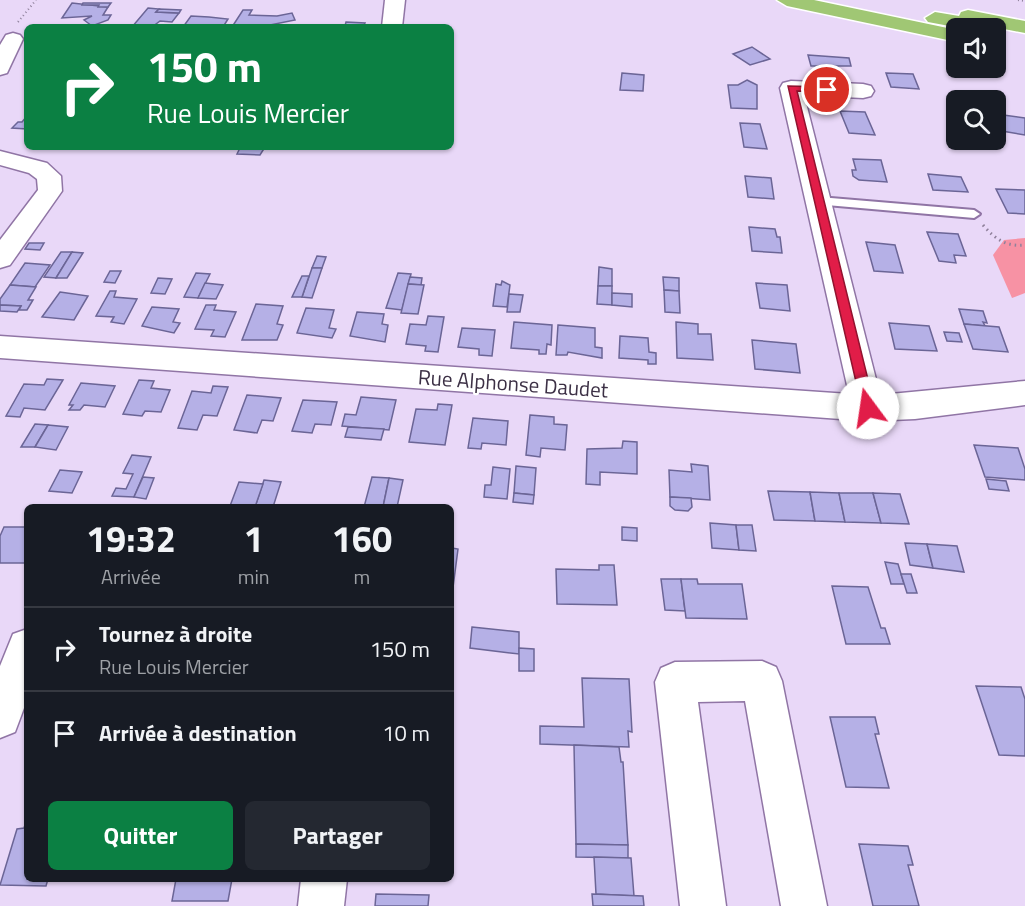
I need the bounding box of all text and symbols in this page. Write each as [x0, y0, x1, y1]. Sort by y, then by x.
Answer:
map controls [946, 18, 1006, 150]
button: sound [946, 18, 1006, 78]
text: 150 m [147, 34, 262, 98]
icon: right [48, 48, 126, 126]
pin [801, 64, 852, 115]
icon: arrive [810, 73, 843, 106]
button: search [946, 90, 1006, 150]
text: Rue Louis Mercier [147, 92, 349, 133]
street label: Rue Alphonse Daudet [417, 360, 610, 406]
position arrow [836, 376, 900, 440]
text: 19:32 [86, 511, 176, 566]
text: 1 [244, 511, 264, 566]
text: 160 [332, 511, 392, 566]
text: Arrivée [101, 561, 161, 592]
text: min [238, 561, 270, 592]
text: m [353, 561, 370, 592]
text: Tournez à droite [99, 617, 252, 651]
text: 150 m [370, 632, 430, 666]
icon: right [48, 633, 81, 666]
text: Rue Louis Mercier [99, 651, 249, 682]
text: Arrivée à destination [99, 716, 297, 750]
text: 10 m [382, 716, 430, 750]
icon: arrive [48, 717, 81, 750]
button: Quitter [48, 801, 233, 870]
button: Partager [245, 801, 430, 870]

